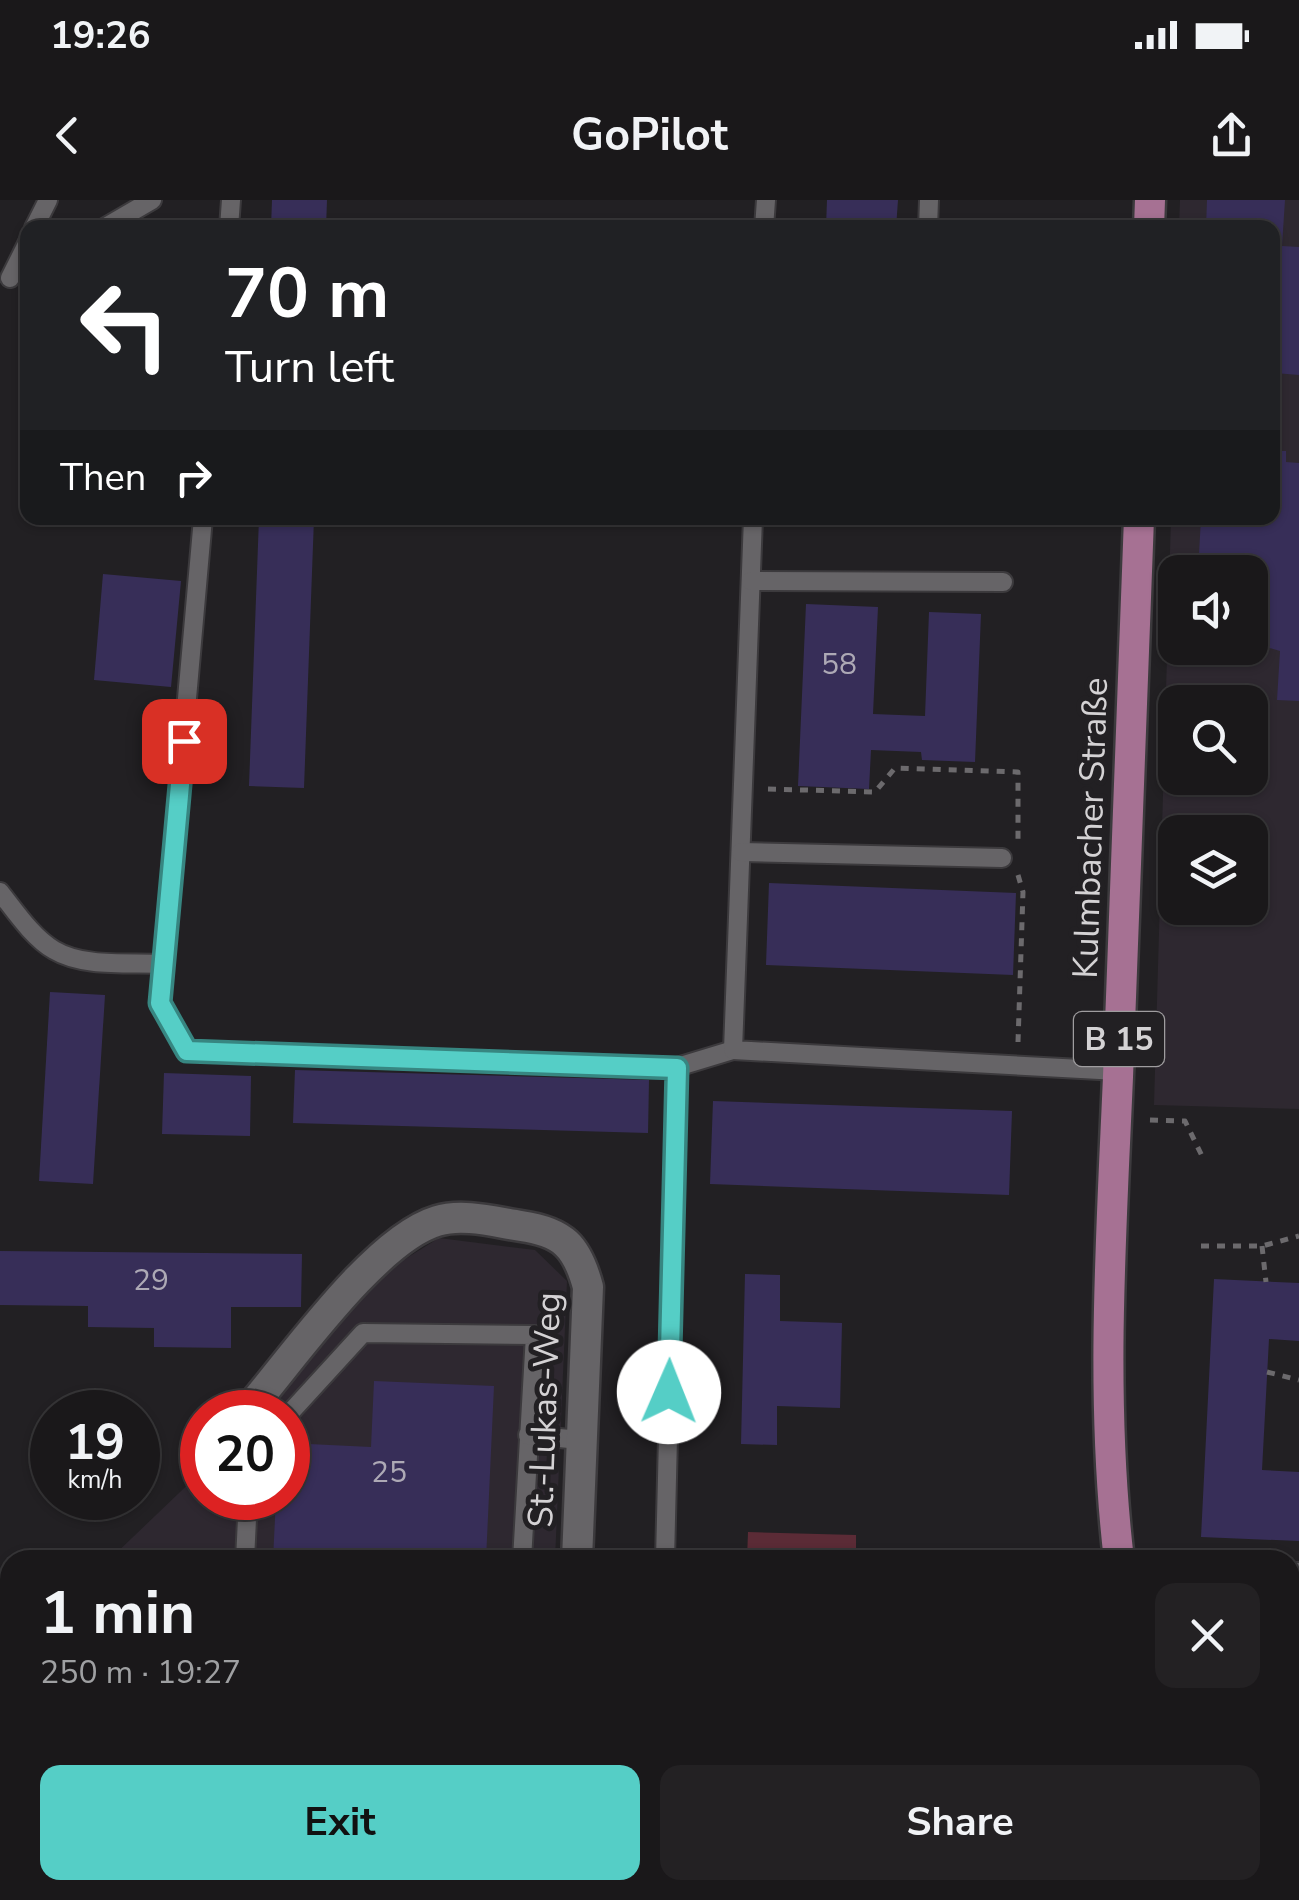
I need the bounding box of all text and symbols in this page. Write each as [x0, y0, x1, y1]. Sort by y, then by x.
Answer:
text: 19:26 [50, 10, 151, 61]
text: GoPilot [571, 105, 728, 166]
icon: back [40, 108, 95, 163]
icon: share [1204, 108, 1259, 163]
text: 70 m [225, 246, 389, 342]
icon: left [60, 260, 190, 390]
text: Turn left [225, 337, 394, 398]
icon: right [166, 450, 221, 505]
text: Then [60, 452, 146, 503]
map controls [1158, 555, 1268, 925]
button: sound [1158, 555, 1268, 665]
house number: 58 [821, 644, 857, 685]
street label: Kulmbacher Straße [1062, 677, 1119, 979]
button: search [1158, 685, 1268, 795]
pin [142, 699, 227, 784]
icon: arrive [157, 714, 212, 769]
button: layers [1158, 815, 1268, 925]
road number: B 15 [1074, 1012, 1164, 1066]
house number: 29 [133, 1260, 169, 1301]
street label: St.-Lukas-Weg [517, 1292, 572, 1528]
position arrow [617, 1340, 721, 1444]
speed limit sign: 20 [180, 1390, 310, 1520]
text: 19 [65, 1408, 125, 1477]
house number: 25 [371, 1452, 407, 1493]
text: km/h [67, 1463, 123, 1497]
text: 1 min [40, 1572, 195, 1654]
button: close [1155, 1583, 1260, 1688]
text: 250 m · 19:27 [40, 1651, 241, 1694]
button: Exit [40, 1765, 640, 1880]
button: Share [660, 1765, 1260, 1880]

